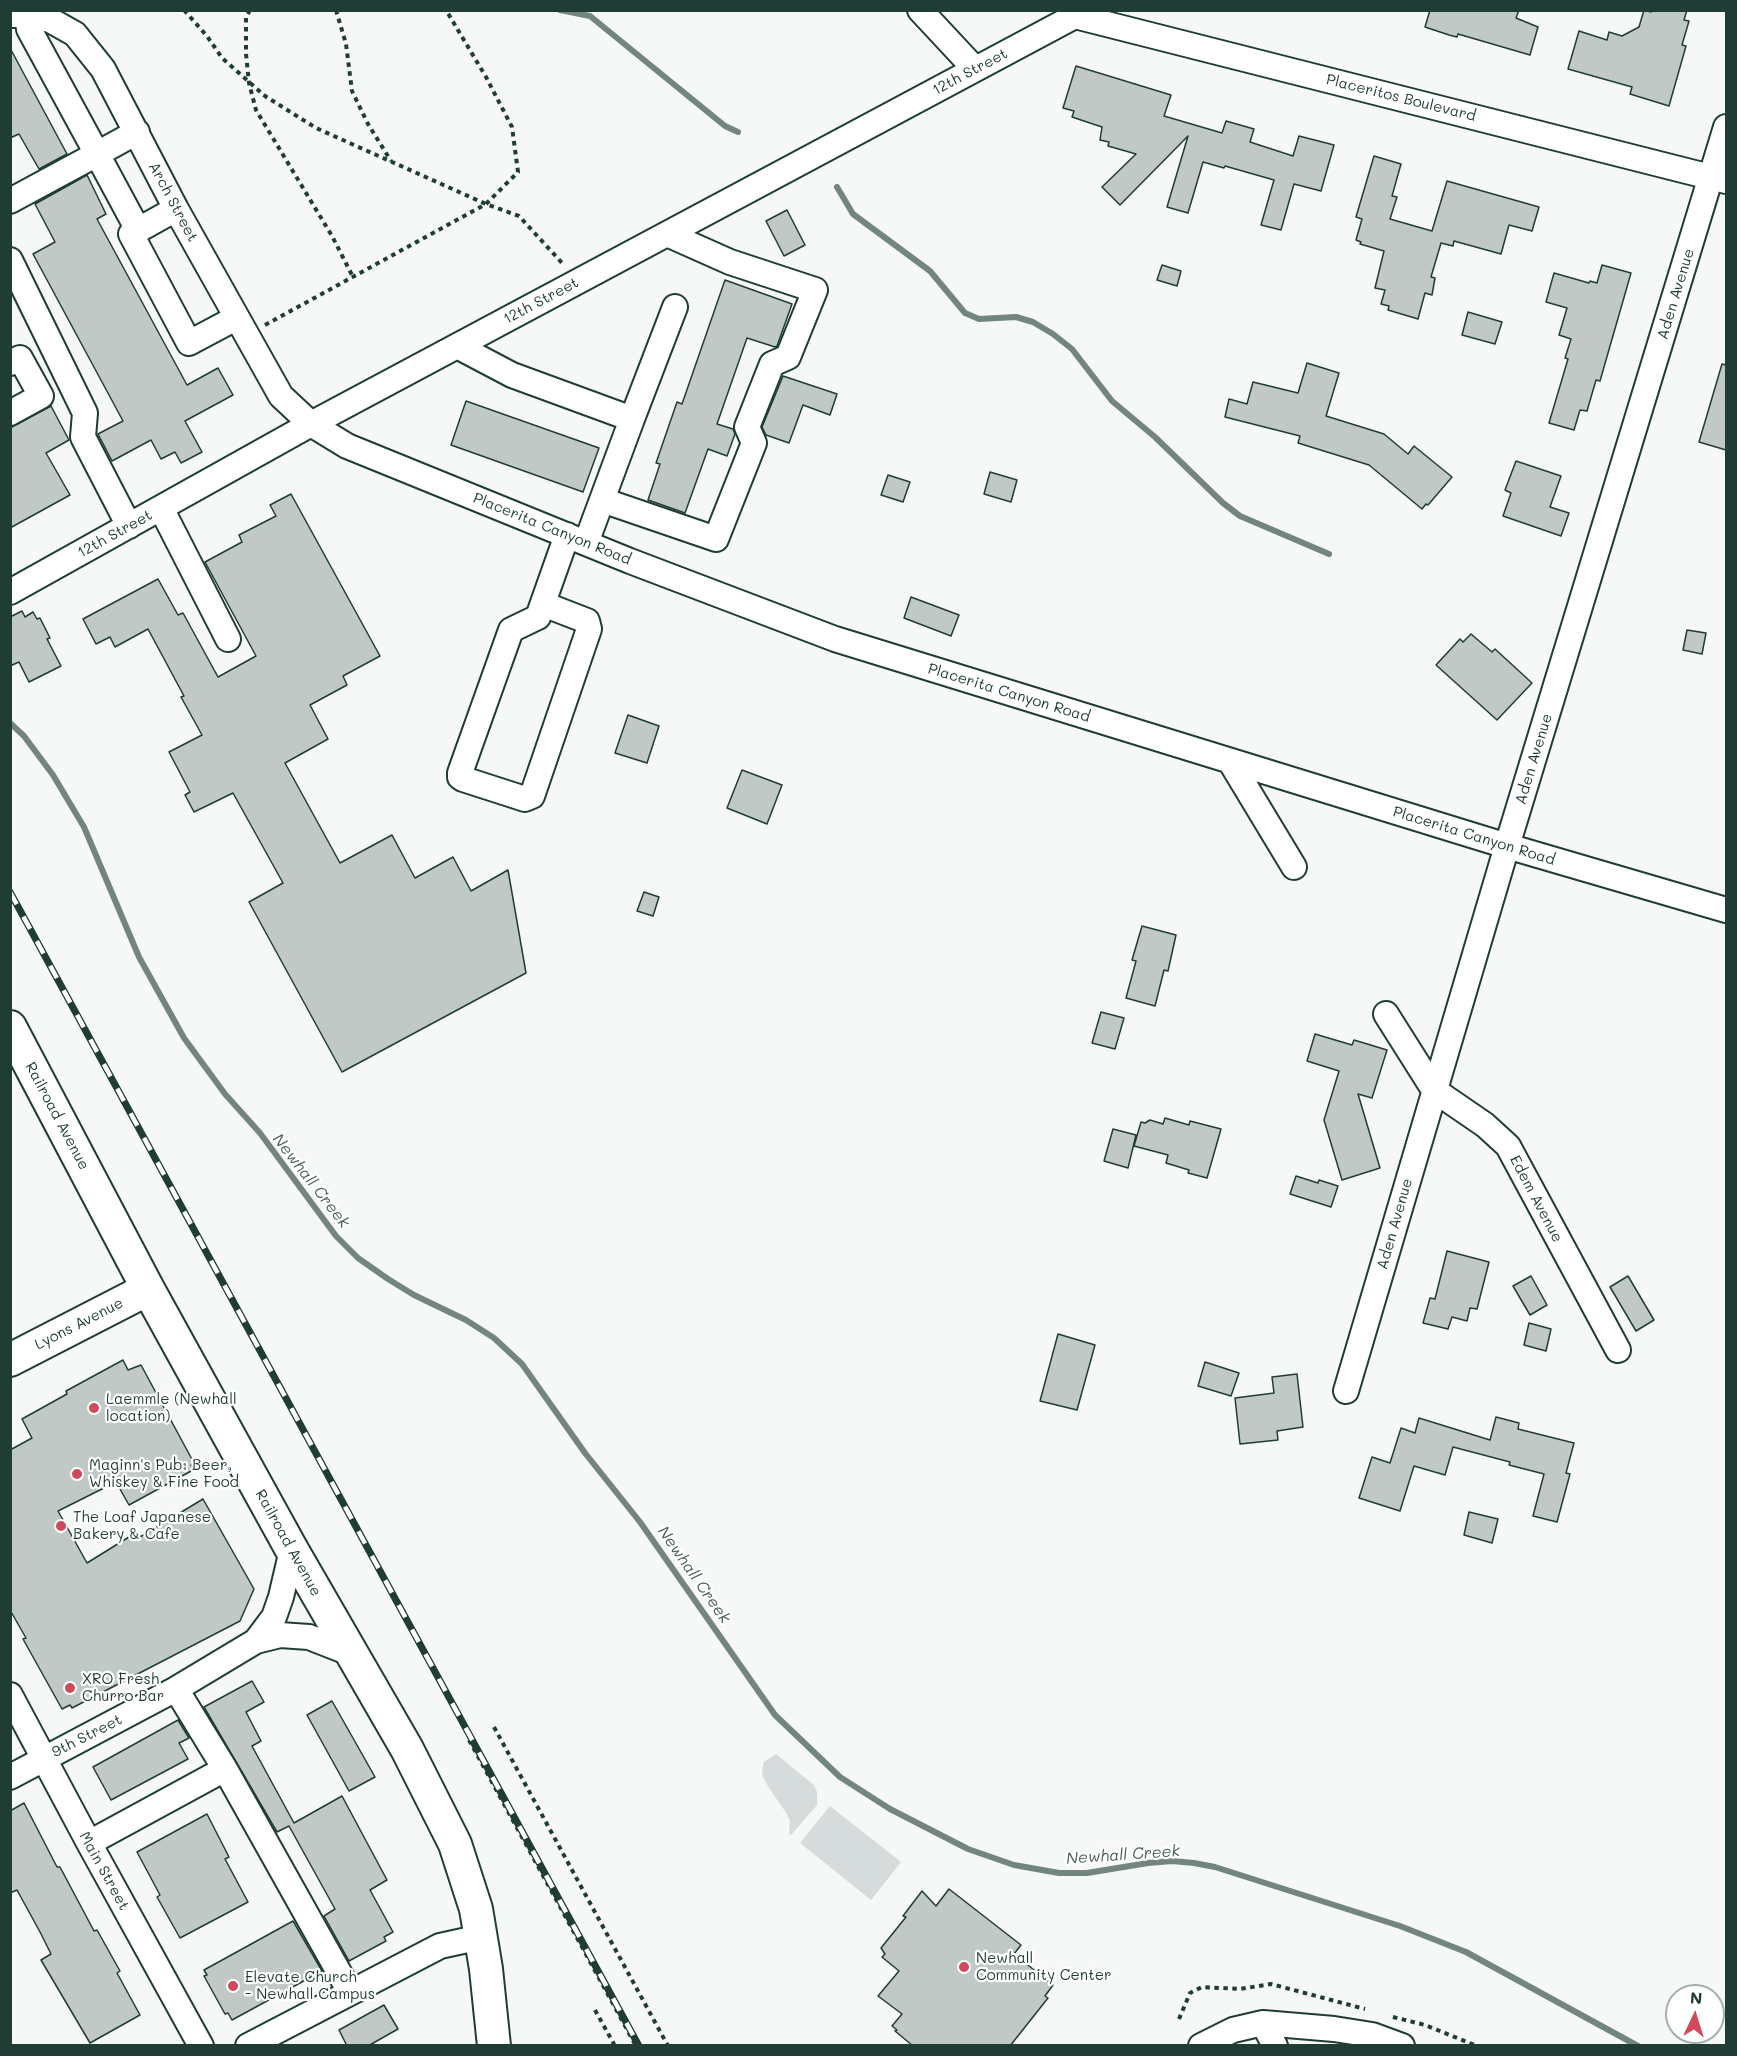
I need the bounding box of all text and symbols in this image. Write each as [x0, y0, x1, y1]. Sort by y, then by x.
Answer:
street label: 12th Street [929, 45, 1011, 99]
street label: Placeritos Boulevard [1324, 71, 1478, 125]
street label: Arch Street [144, 159, 202, 245]
street label: Aden Avenue [1654, 246, 1698, 342]
street label: 12th Street [500, 274, 582, 328]
street label: Placerita Canyon Road [470, 489, 634, 569]
street label: 12th Street [74, 506, 156, 562]
street label: Placerita Canyon Road [926, 660, 1092, 726]
street label: Aden Avenue [1512, 711, 1556, 807]
street label: Placerita Canyon Road [1391, 803, 1557, 869]
street label: Railroad Avenue [21, 1059, 93, 1173]
water label: Newhall Creek [268, 1130, 354, 1232]
street label: Edem Avenue [1506, 1152, 1566, 1246]
street label: Aden Avenue [1373, 1176, 1417, 1272]
street label: Lyons Avenue [32, 1294, 126, 1354]
place label: Laemmle (Newhall location) [106, 1390, 237, 1425]
marker: Laemmle (Newhall location) [87, 1401, 101, 1415]
place label: Maginn's Pub: Beer, Whiskey & Fine Food [89, 1456, 239, 1491]
marker: Maginn's Pub: Beer, Whiskey & Fine Food [70, 1467, 84, 1481]
street label: Railroad Avenue [251, 1486, 325, 1600]
place label: The Loaf Japanese Bakery & Cafe [73, 1508, 211, 1543]
marker: The Loaf Japanese Bakery & Cafe [54, 1519, 68, 1533]
water label: Newhall Creek [653, 1523, 735, 1627]
place label: XRO Fresh Churro Bar [82, 1670, 164, 1705]
marker: XRO Fresh Churro Bar [63, 1681, 77, 1695]
street label: 9th Street [49, 1711, 125, 1761]
street label: Main Street [75, 1829, 133, 1913]
water label: Newhall Creek [1065, 1841, 1181, 1869]
place label: Newhall Community Center [976, 1949, 1112, 1984]
marker: Newhall Community Center [957, 1960, 971, 1974]
place label: Elevate Church - Newhall Campus [245, 1968, 375, 2003]
marker: Elevate Church - Newhall Campus [226, 1979, 240, 1993]
north arrow [1665, 1984, 1725, 2044]
text: N [1689, 1987, 1703, 2008]

